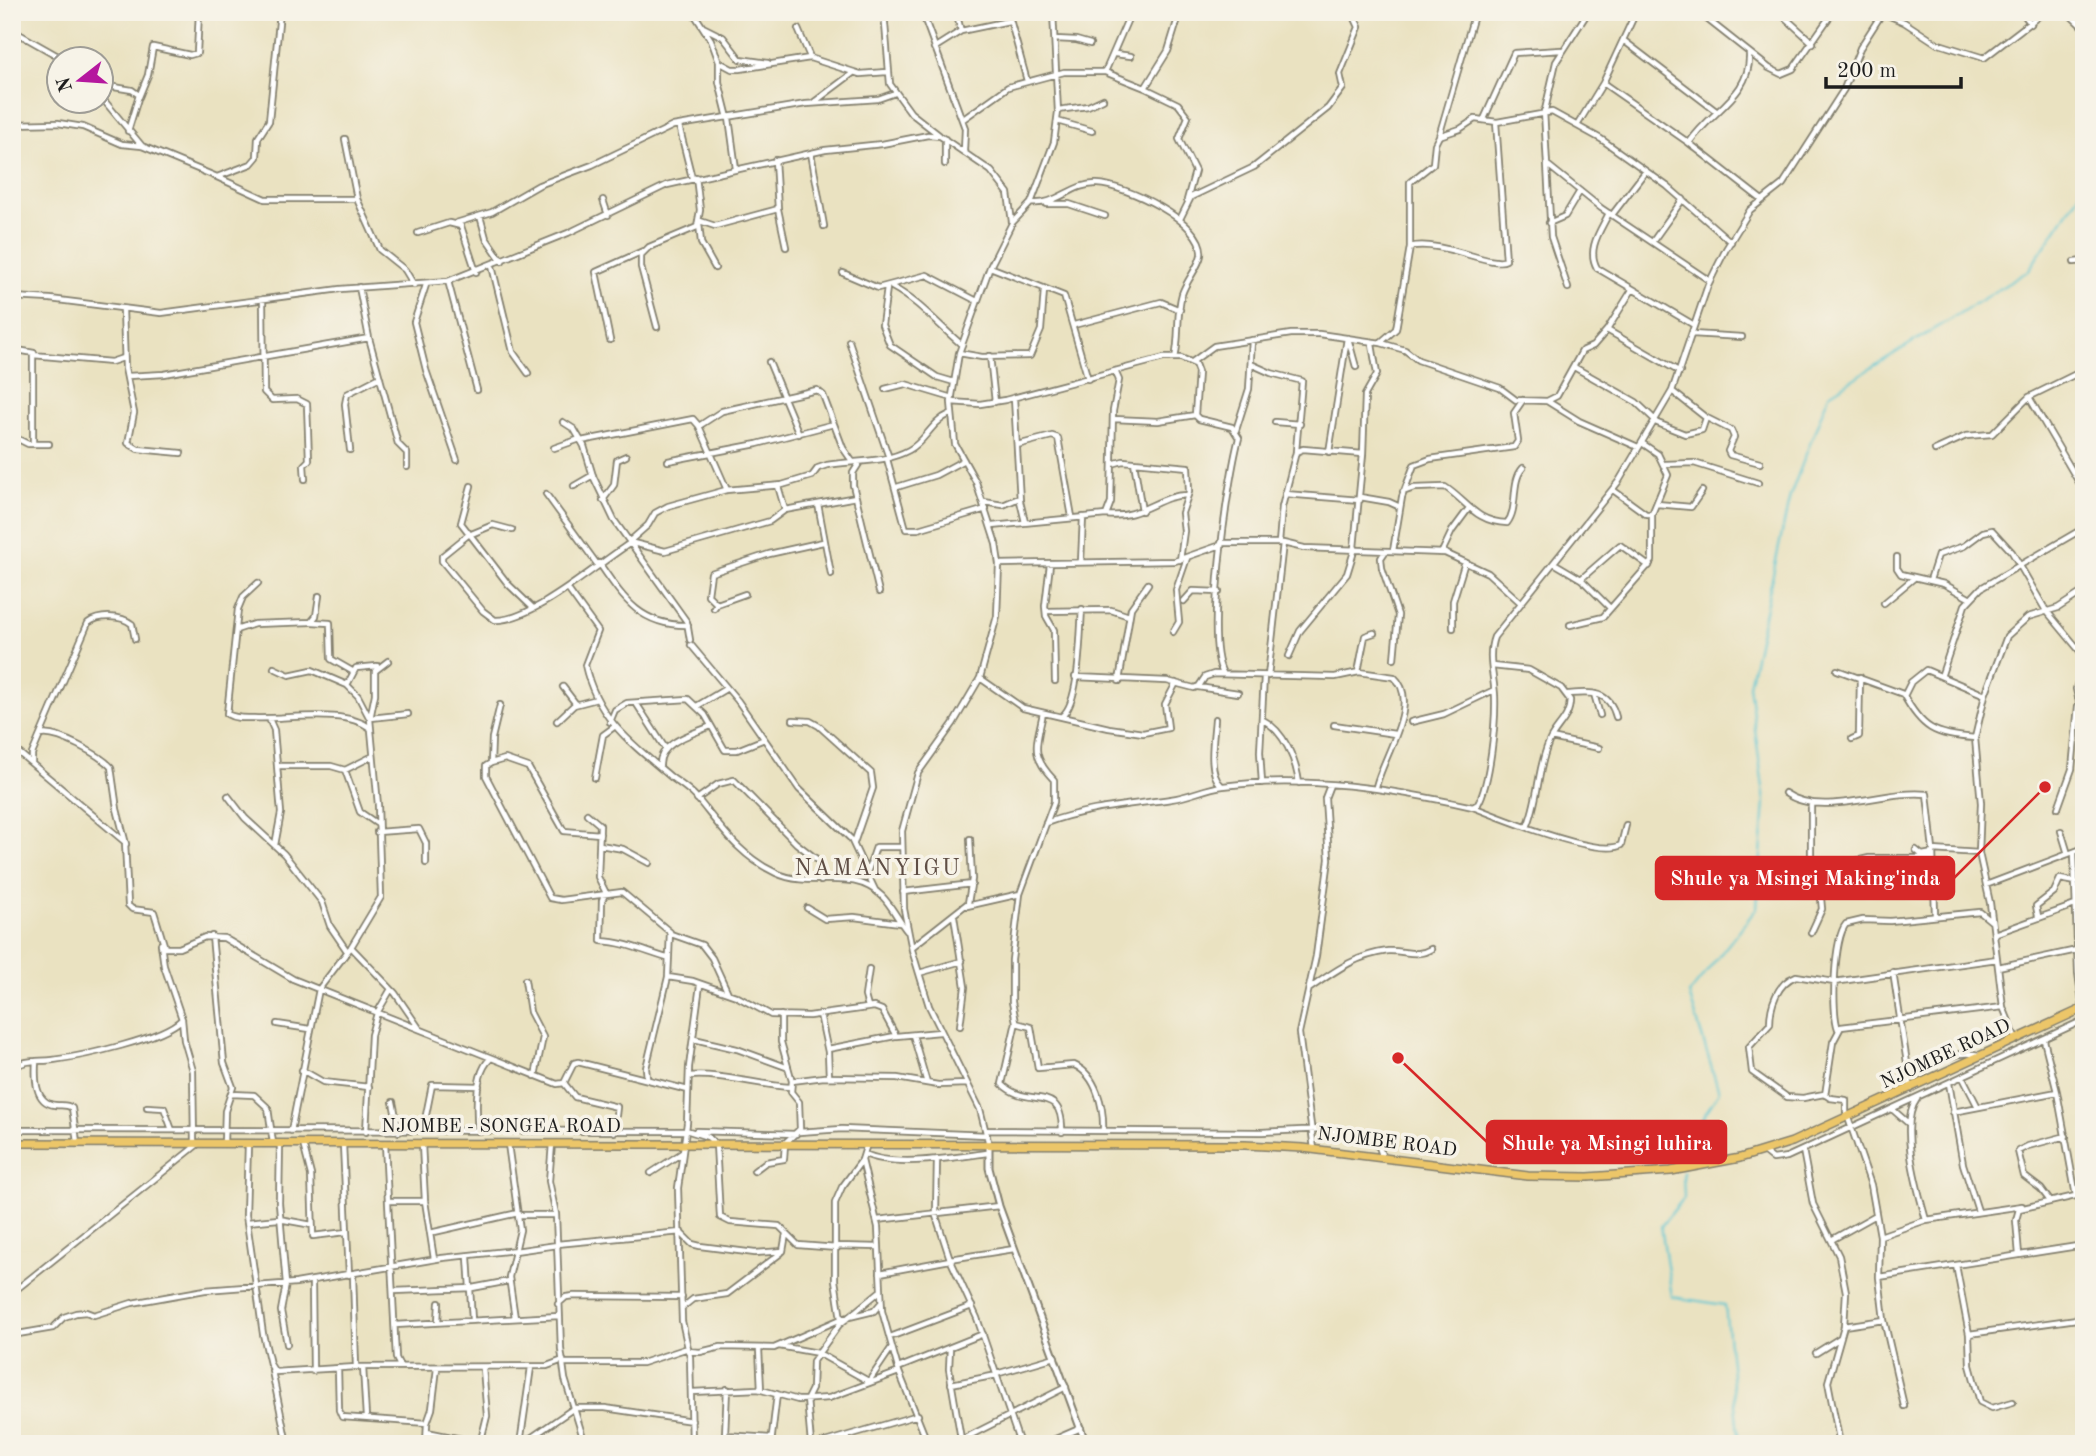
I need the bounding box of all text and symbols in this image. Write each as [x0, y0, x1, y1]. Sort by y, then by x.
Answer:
north arrow [46, 46, 116, 116]
scale bar [1826, 46, 1961, 90]
text: 200 m [1837, 61, 1896, 82]
text: N [55, 74, 77, 94]
district label: NAMANYIGU [794, 857, 962, 880]
callout: Shule ya Msingi Making'inda [1656, 857, 1954, 899]
text: Shule ya Msingi Making'inda [1670, 869, 1940, 890]
street label: NJOMBE ROAD [1878, 1017, 2014, 1093]
street label: NJOMBE - SONGEA ROAD [381, 1118, 621, 1137]
callout: Shule ya Msingi luhira [1487, 1121, 1726, 1163]
street label: NJOMBE ROAD [1316, 1125, 1458, 1161]
text: Shule ya Msingi luhira [1502, 1134, 1713, 1155]

